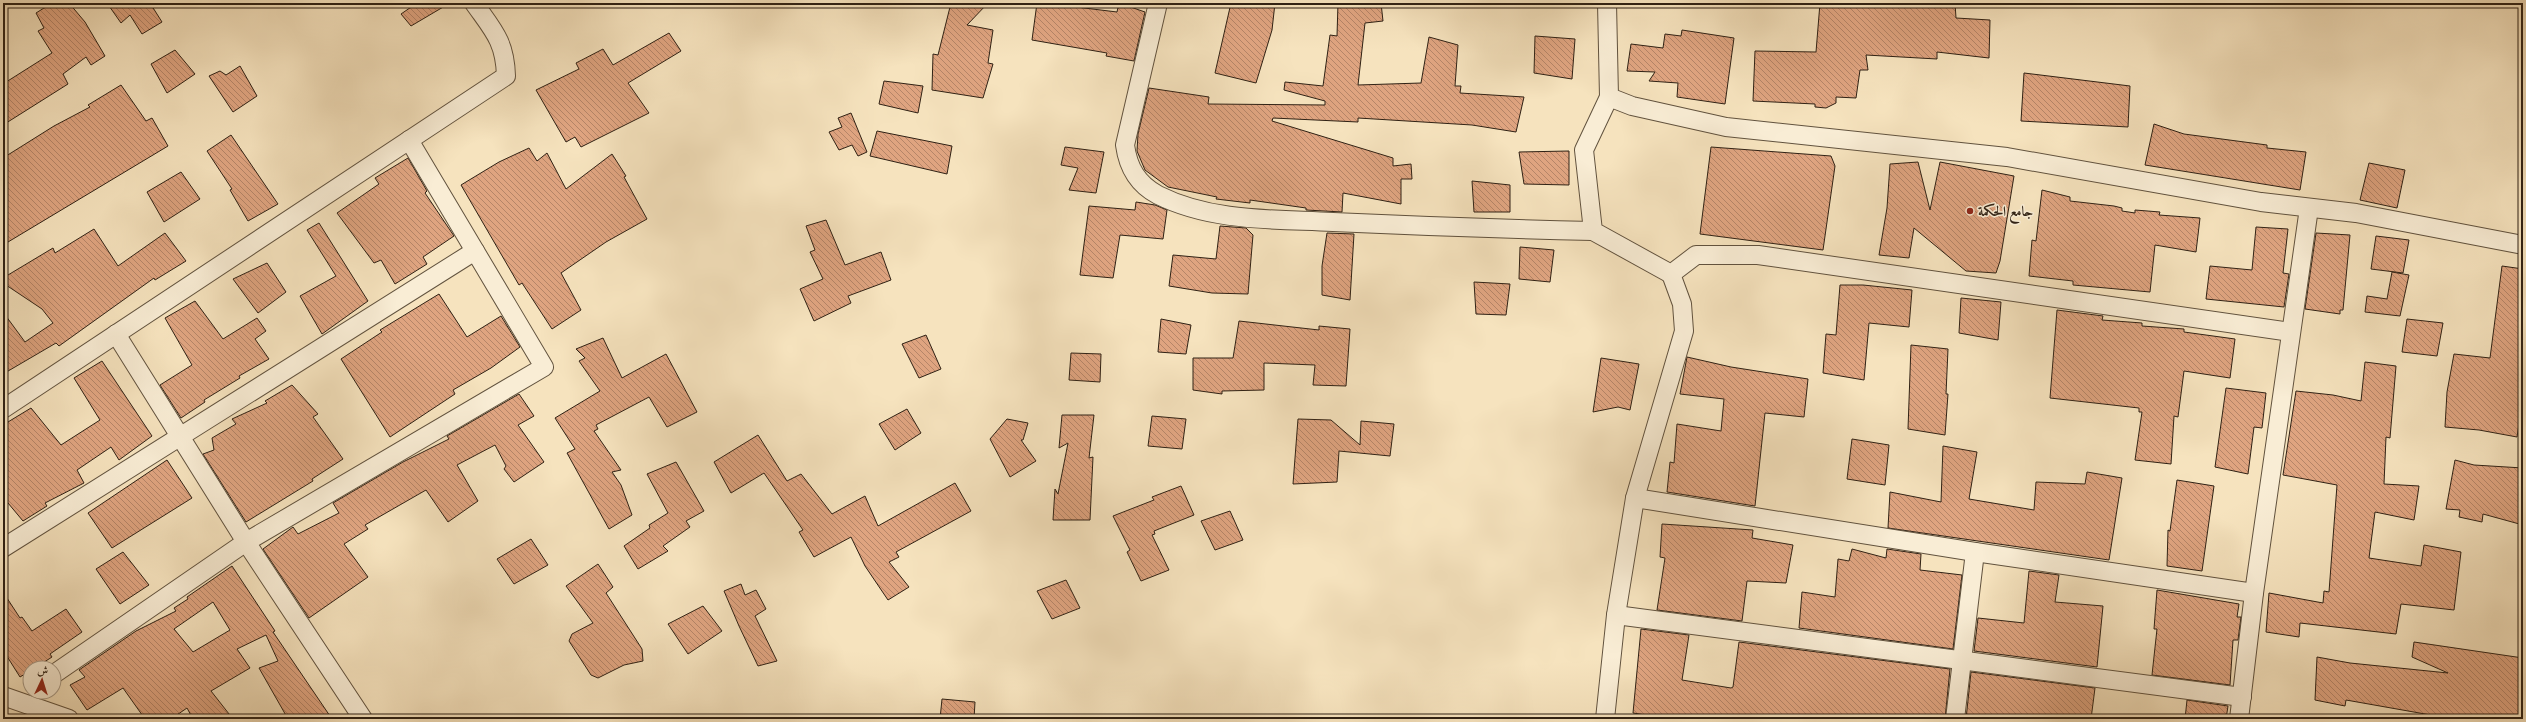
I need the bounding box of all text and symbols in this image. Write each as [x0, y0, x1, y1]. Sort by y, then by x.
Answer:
place label: جامع الحكمة [1978, 203, 2034, 224]
marker: جامع الحكمة [1965, 206, 1975, 216]
north arrow [22, 660, 62, 700]
text: ش [37, 664, 49, 678]

